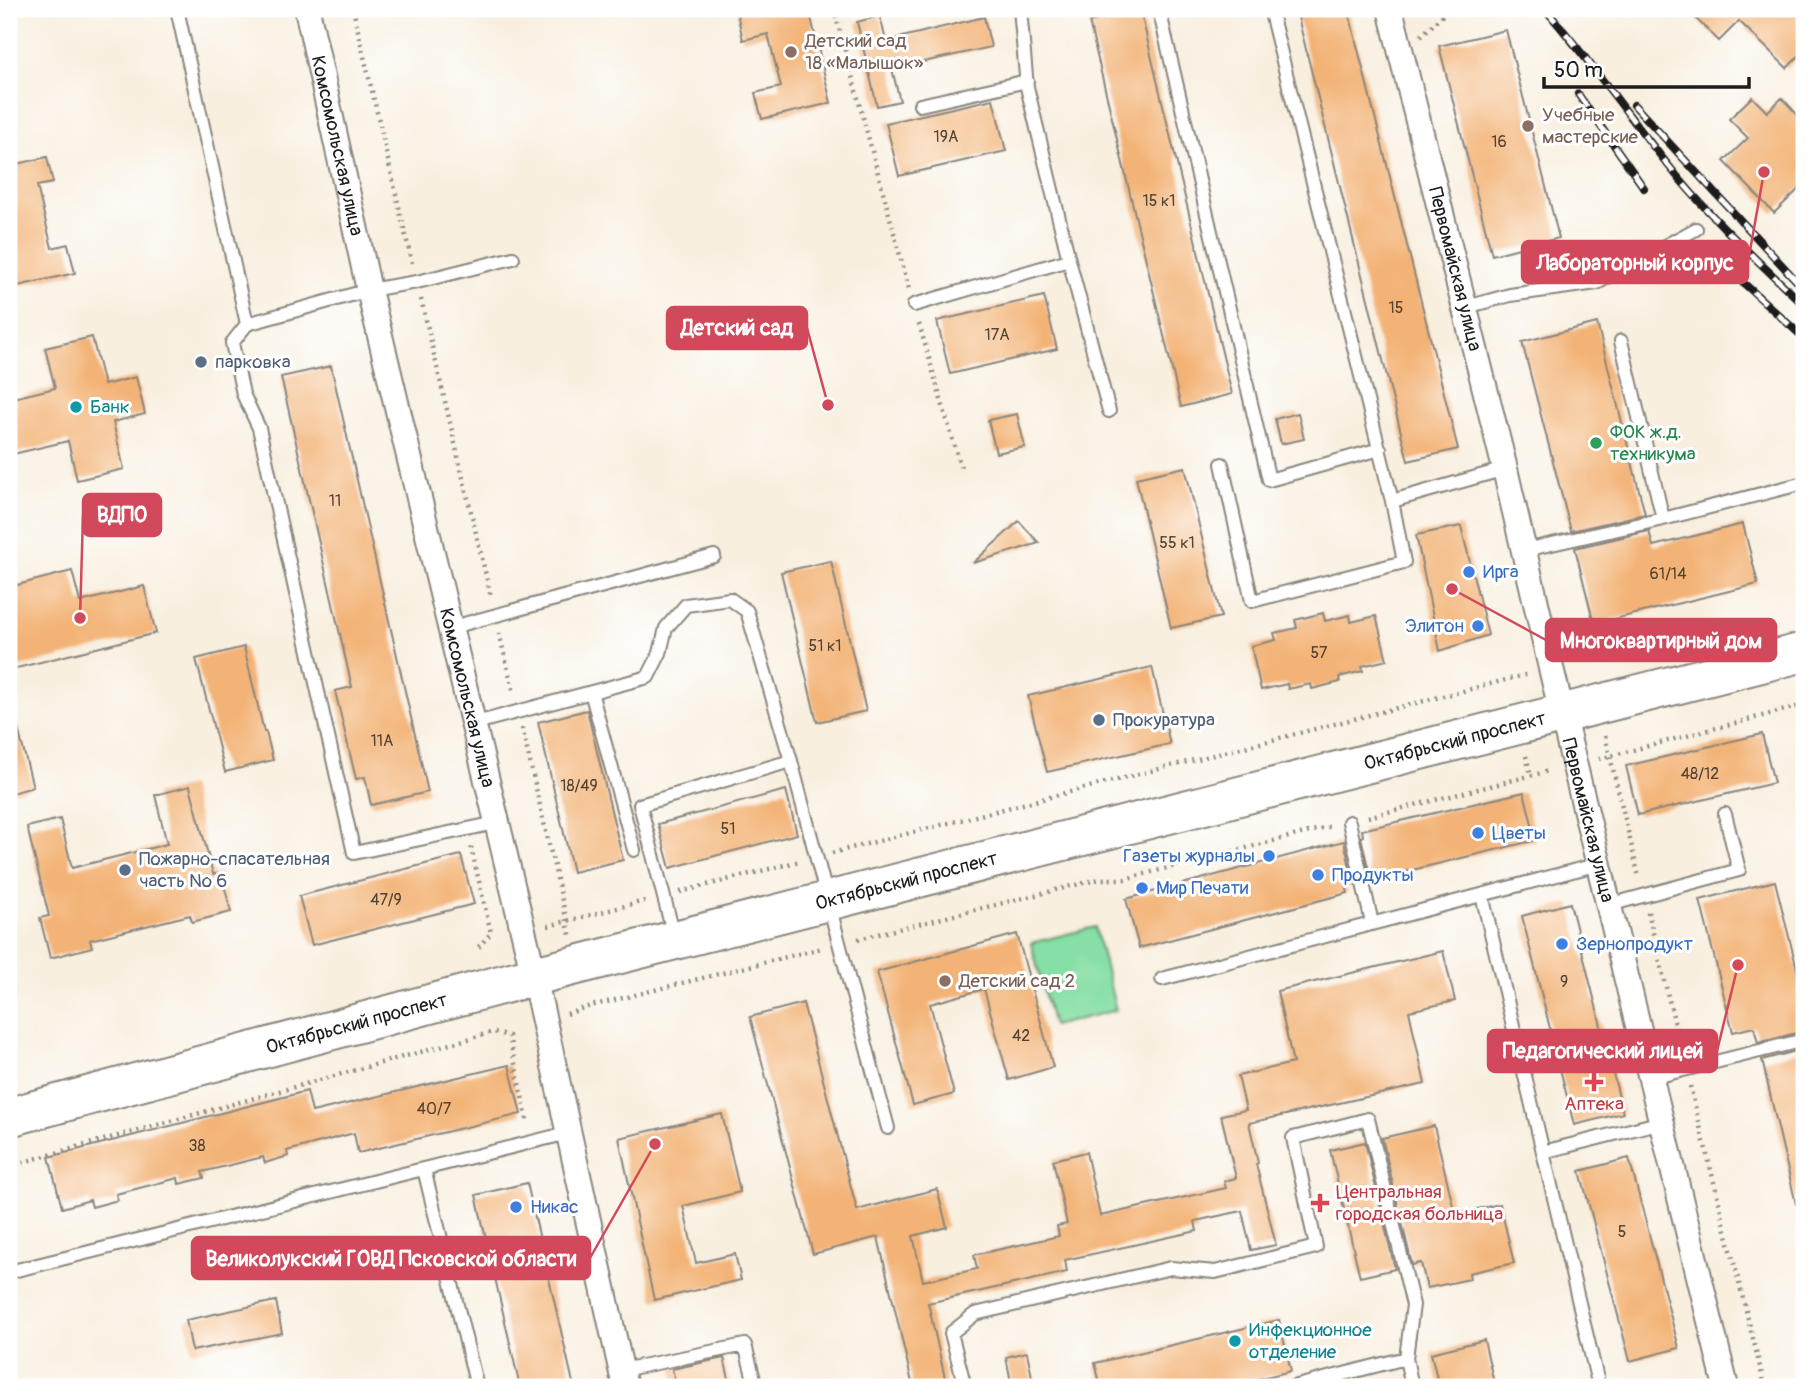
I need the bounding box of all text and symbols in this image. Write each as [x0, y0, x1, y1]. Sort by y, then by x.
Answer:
place label: Детский сад 18 «Малышок» [804, 29, 924, 75]
marker: Детский сад 18 «Малышок» [783, 44, 799, 60]
scale bar [1544, 46, 1748, 90]
street label: Комсомольская улица [306, 53, 369, 238]
text: 50 m [1554, 57, 1603, 84]
place label: Учебные мастерские [1542, 103, 1638, 149]
marker: Учебные мастерские [1520, 118, 1536, 134]
house number: 19А [934, 127, 958, 147]
house number: 16 [1491, 132, 1507, 152]
street label: Первомайская улица [1423, 184, 1487, 354]
house number: 15 к1 [1143, 191, 1175, 211]
callout: Лабораторный корпус [1522, 241, 1748, 283]
text: Лабораторный корпус [1535, 250, 1734, 277]
house number: 15 [1389, 298, 1403, 318]
callout: Детский сад [667, 307, 807, 349]
text: Детский сад [679, 315, 793, 342]
house number: 17А [984, 325, 1010, 345]
place label: парковка [215, 350, 291, 374]
marker: парковка [193, 354, 209, 370]
place label: Банк [90, 395, 130, 419]
marker: Банк [68, 399, 84, 415]
place label: ФОК ж.д. техникума [1610, 420, 1696, 466]
marker: ФОК ж.д. техникума [1588, 435, 1604, 451]
house number: 11 [329, 491, 341, 511]
callout: ВДПО [83, 494, 161, 536]
text: ВДПО [97, 502, 147, 529]
house number: 55 к1 [1159, 533, 1195, 553]
place label: Ирга [1483, 560, 1519, 584]
marker: Ирга [1461, 564, 1477, 580]
house number: 61/14 [1650, 564, 1686, 584]
street label: Комсомольская улица [434, 605, 500, 790]
place label: Элитон [1405, 614, 1464, 638]
marker: Элитон [1470, 618, 1486, 634]
callout: Многоквартирный дом [1546, 619, 1776, 661]
text: Многоквартирный дом [1560, 628, 1762, 655]
house number: 51 к1 [809, 636, 841, 656]
house number: 57 [1310, 643, 1328, 663]
street label: Октябрьский проспект [1361, 706, 1549, 776]
place label: Прокуратура [1113, 708, 1215, 732]
marker: Прокуратура [1091, 712, 1107, 728]
house number: 11А [371, 731, 393, 751]
street label: Первомайская улица [1556, 735, 1620, 905]
house number: 48/12 [1681, 764, 1719, 784]
house number: 18/49 [560, 776, 598, 796]
house number: 51 [721, 819, 735, 839]
place label: Цветы [1492, 821, 1546, 845]
marker: Цветы [1470, 825, 1486, 841]
place label: Газеты журналы [1123, 844, 1255, 868]
street label: Октябрьский проспект [813, 846, 1001, 916]
place label: Пожарно-спасательная часть № 6 [139, 847, 330, 893]
marker: Газеты журналы [1261, 848, 1277, 864]
marker: Пожарно-спасательная часть № 6 [117, 862, 133, 878]
place label: Продукты [1332, 863, 1414, 887]
marker: Продукты [1310, 867, 1326, 883]
place label: Мир Печати [1156, 876, 1249, 900]
marker: Мир Печати [1134, 880, 1150, 896]
house number: 47/9 [370, 890, 402, 910]
place label: Зернопродукт [1576, 932, 1694, 956]
marker: Зернопродукт [1554, 936, 1570, 952]
place label: Детский сад 2 [958, 969, 1075, 993]
house number: 9 [1560, 972, 1568, 992]
marker: Детский сад 2 [937, 973, 953, 989]
street label: Октябрьский проспект [263, 988, 451, 1059]
house number: 42 [1012, 1026, 1030, 1046]
callout: Педагогический лицей [1488, 1030, 1717, 1072]
text: Педагогический лицей [1503, 1038, 1703, 1065]
marker: Аптека [1586, 1074, 1602, 1090]
place label: Аптека [1564, 1092, 1624, 1116]
house number: 40/7 [417, 1099, 452, 1119]
house number: 38 [189, 1136, 206, 1156]
place label: Центральная городская больница [1336, 1180, 1503, 1226]
marker: Центральная городская больница [1310, 1193, 1330, 1213]
place label: Никас [530, 1195, 579, 1219]
marker: Никас [508, 1199, 524, 1215]
house number: 5 [1618, 1222, 1626, 1242]
callout: Великолукский ГОВД Псковской области [192, 1237, 590, 1279]
text: Великолукский ГОВД Псковской области [206, 1246, 577, 1273]
place label: Инфекционное отделение [1249, 1318, 1372, 1364]
marker: Инфекционное отделение [1227, 1333, 1243, 1349]

